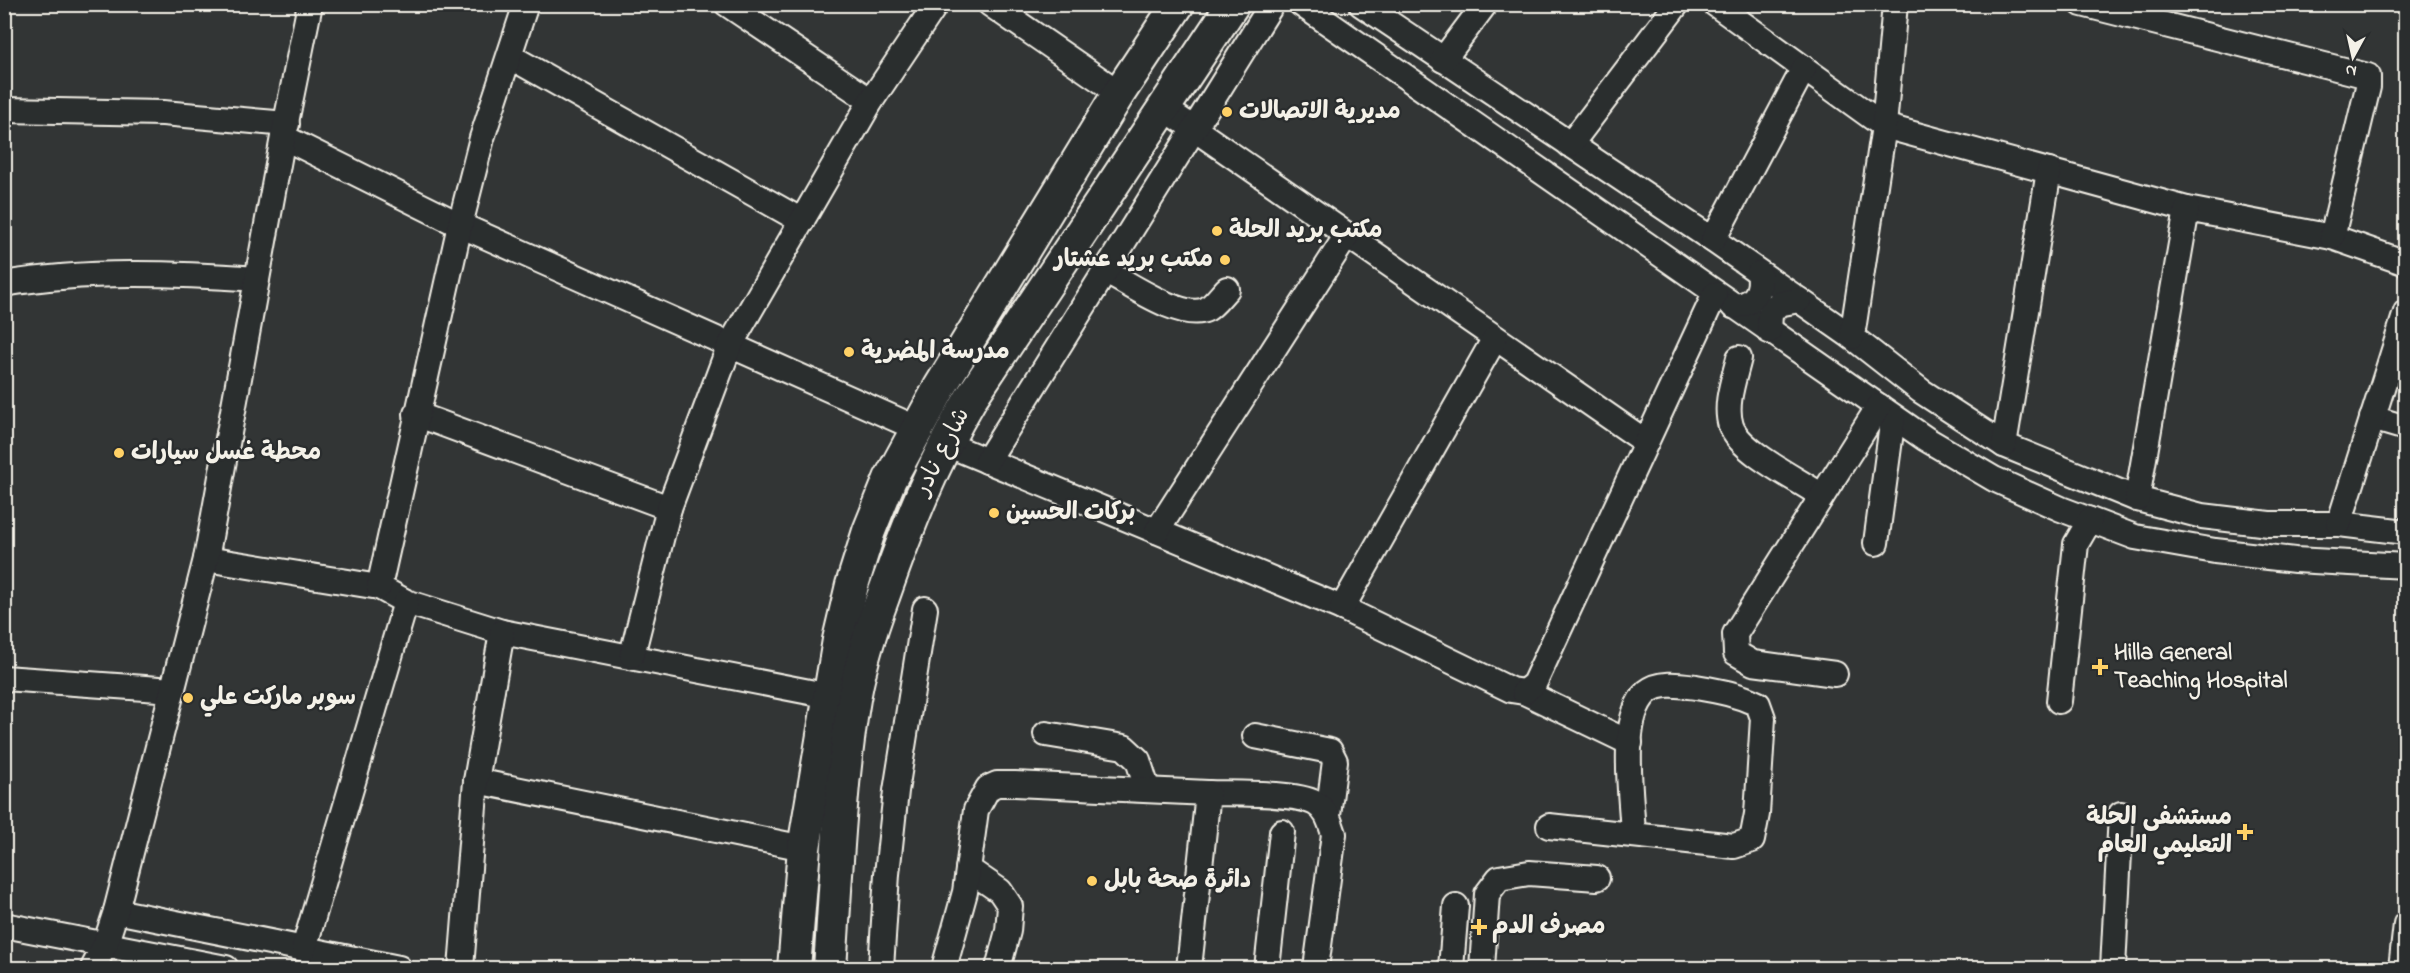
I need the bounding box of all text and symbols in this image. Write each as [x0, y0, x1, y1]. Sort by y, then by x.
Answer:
north arrow [2323, 27, 2383, 87]
text: N [2344, 57, 2358, 83]
place label: مديرية الاتصالات [1239, 95, 1401, 130]
marker: مديرية الاتصالات [1220, 105, 1234, 119]
place label: مكتب بريد الحلة [1229, 214, 1382, 249]
marker: مكتب بريد الحلة [1210, 224, 1224, 238]
place label: مكتب بريد عشتار [1053, 243, 1213, 278]
marker: مكتب بريد عشتار [1218, 253, 1232, 267]
place label: مدرسة المضرية [861, 335, 1010, 370]
marker: مدرسة المضرية [842, 345, 856, 359]
street label: شارع نادر [905, 402, 980, 504]
place label: محطة غسل سيارات [131, 436, 321, 471]
marker: محطة غسل سيارات [112, 446, 126, 460]
place label: بركات الحسين [1006, 496, 1135, 531]
marker: بركات الحسين [987, 506, 1001, 520]
place label: Hilla General Teaching Hospital [2114, 636, 2288, 700]
marker: Hilla General Teaching Hospital [2091, 658, 2109, 676]
place label: سوبر ماركت علي [200, 681, 356, 717]
marker: سوبر ماركت علي [181, 691, 195, 705]
place label: مستشفى الحلة التعليمي العام [2086, 801, 2232, 865]
marker: مستشفى الحلة التعليمي العام [2236, 823, 2254, 841]
place label: دائرة صحة بابل [1104, 864, 1251, 899]
marker: دائرة صحة بابل [1085, 874, 1099, 888]
place label: مصرف الدم [1492, 910, 1606, 945]
marker: مصرف الدم [1470, 918, 1488, 936]

